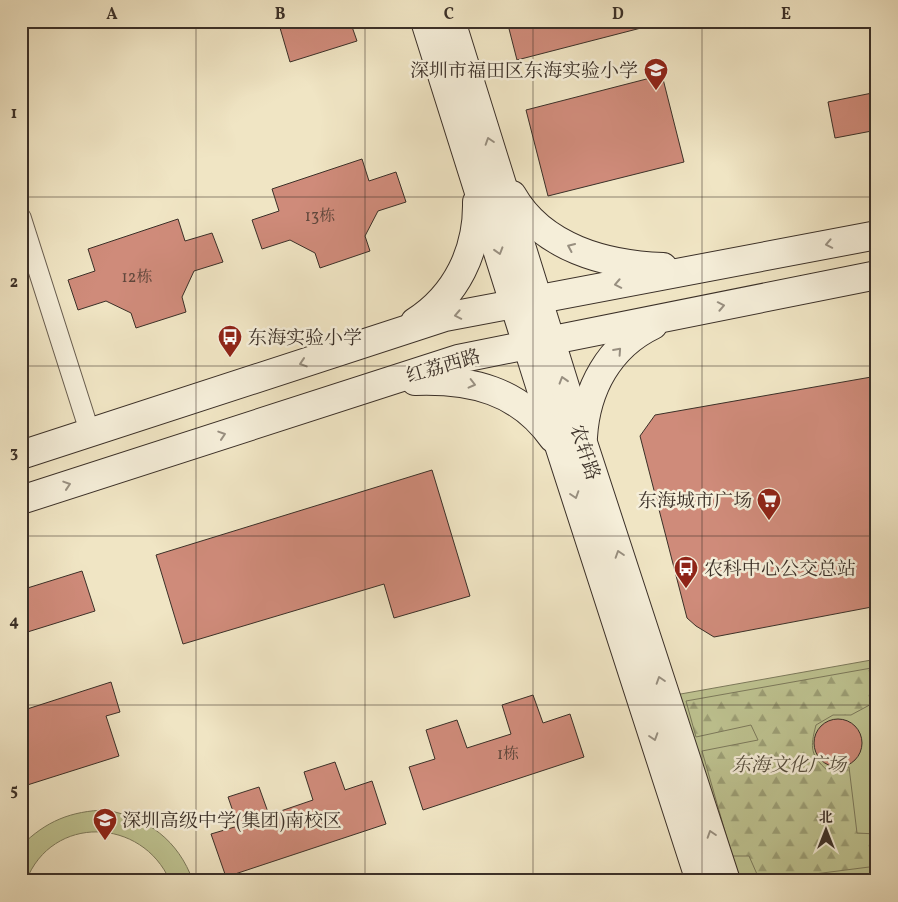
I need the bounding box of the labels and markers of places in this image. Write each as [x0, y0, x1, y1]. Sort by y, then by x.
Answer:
school or university icon: 深圳市福田区东海实验小学 [643, 57, 669, 91]
place label: 深圳市福田区东海实验小学 [410, 59, 638, 85]
bus stop icon: 东海实验小学 [217, 324, 243, 358]
place label: 东海实验小学 [248, 326, 362, 352]
supermarket icon: 东海城市广场 [756, 487, 782, 521]
place label: 东海城市广场 [638, 489, 752, 515]
bus stop icon: 农科中心公交总站 [673, 555, 699, 589]
place label: 农科中心公交总站 [704, 557, 856, 583]
school or university icon: 深圳高级中学(集团)南校区 [92, 807, 118, 841]
place label: 深圳高级中学(集团)南校区 [122, 809, 342, 835]

